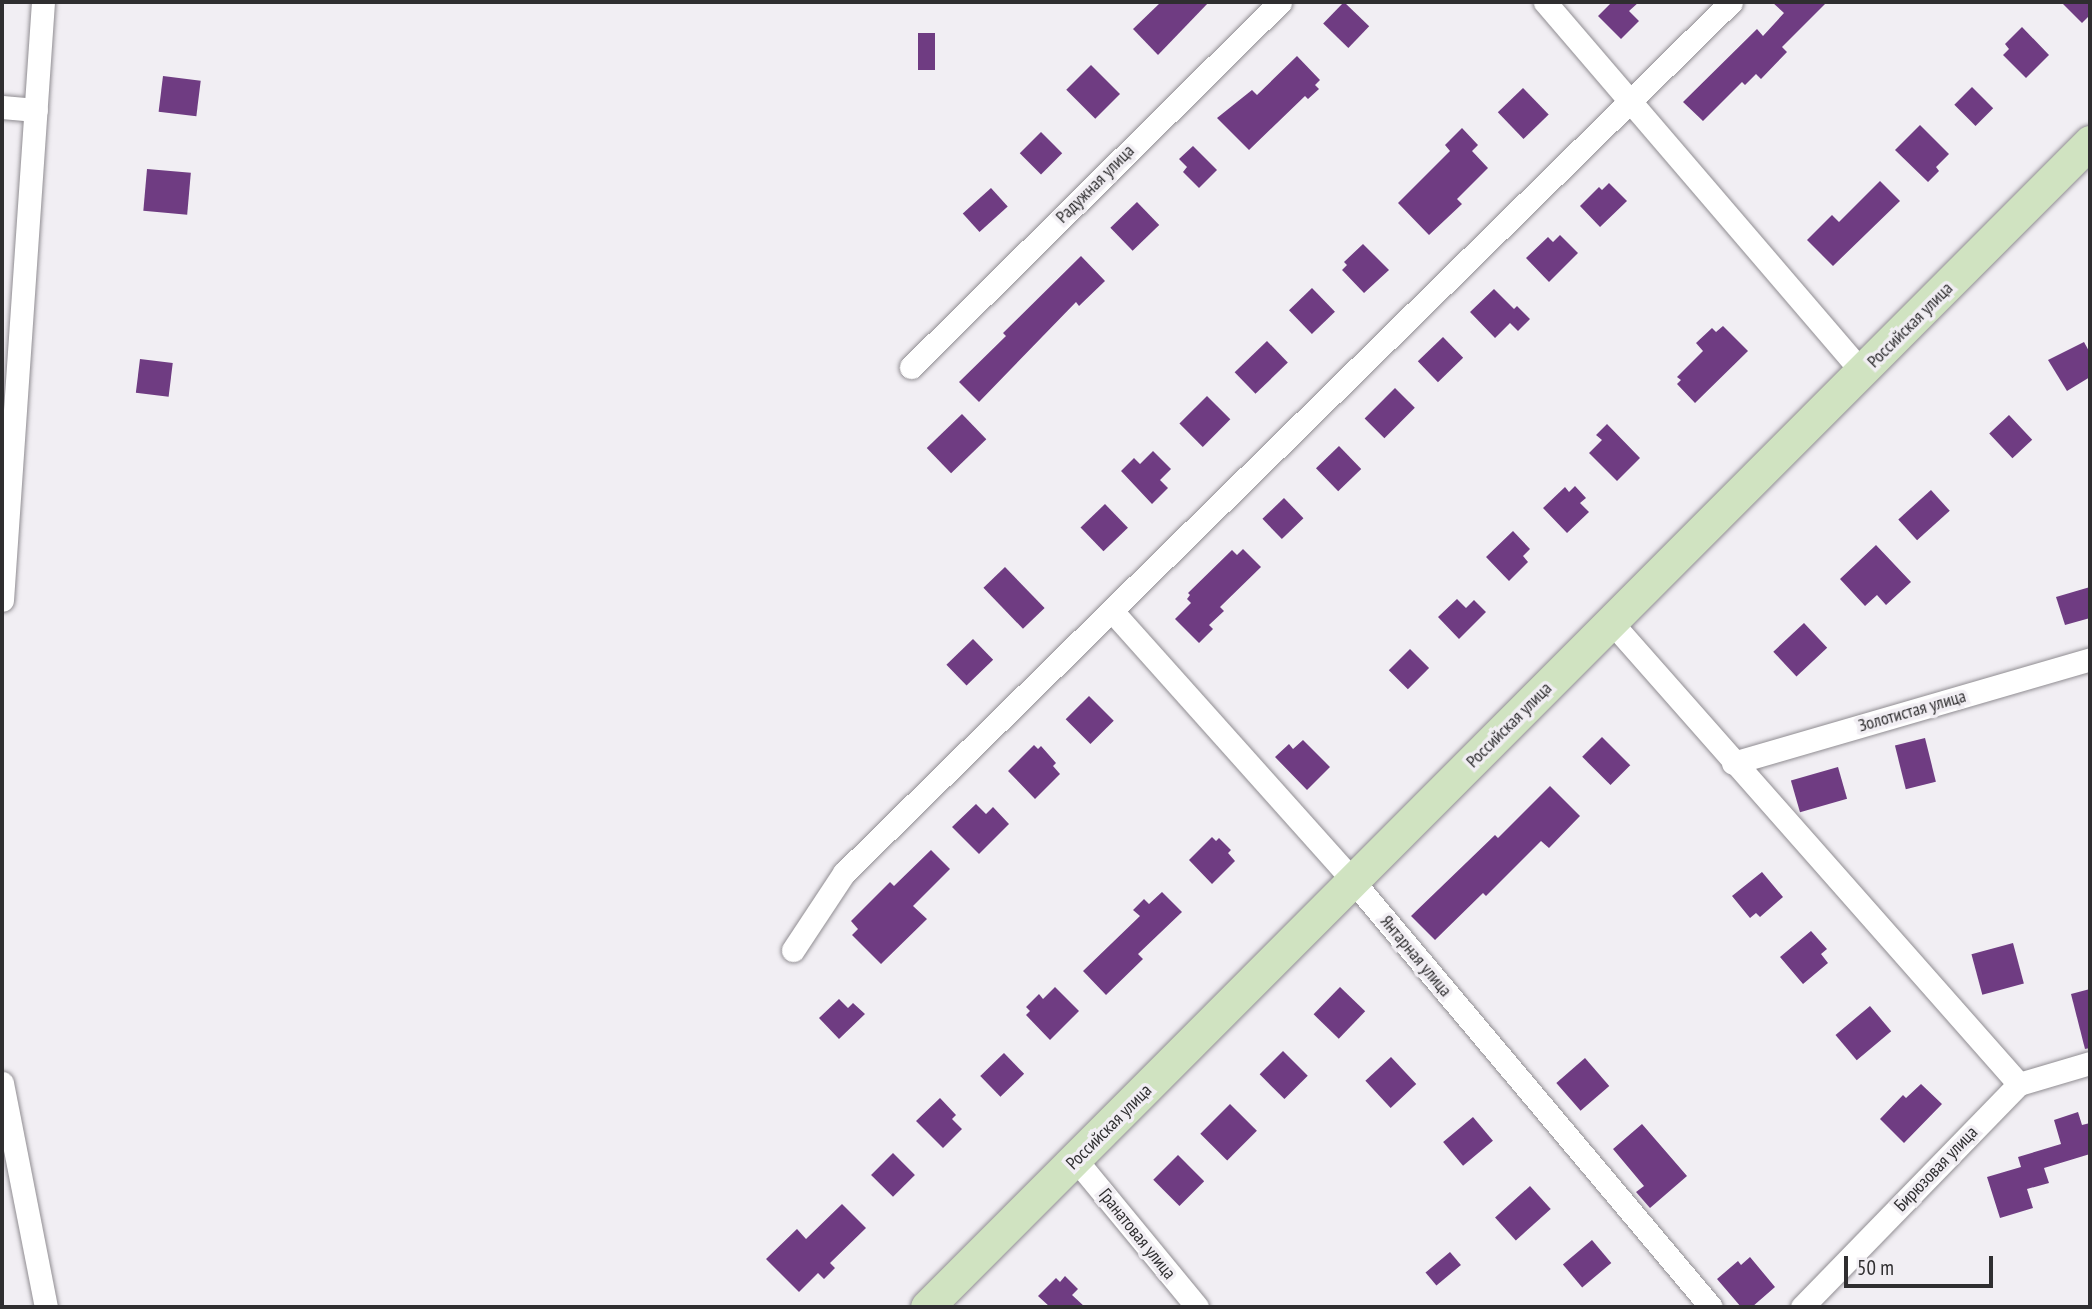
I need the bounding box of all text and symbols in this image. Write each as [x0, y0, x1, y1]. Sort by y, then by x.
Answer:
street label: Радужная улица [1051, 140, 1139, 228]
street label: Российская улица [1863, 278, 1957, 372]
street label: Российская улица [1462, 678, 1556, 772]
street label: Золотистая улица [1856, 685, 1968, 737]
street label: Янтарная улица [1376, 911, 1456, 1001]
street label: Российская улица [1062, 1080, 1156, 1174]
street label: Бирюзовая улица [1890, 1122, 1982, 1216]
street label: Гранатовая улица [1094, 1184, 1180, 1284]
scale bar [1847, 1242, 1996, 1286]
text: 50 m [1857, 1254, 1894, 1281]

